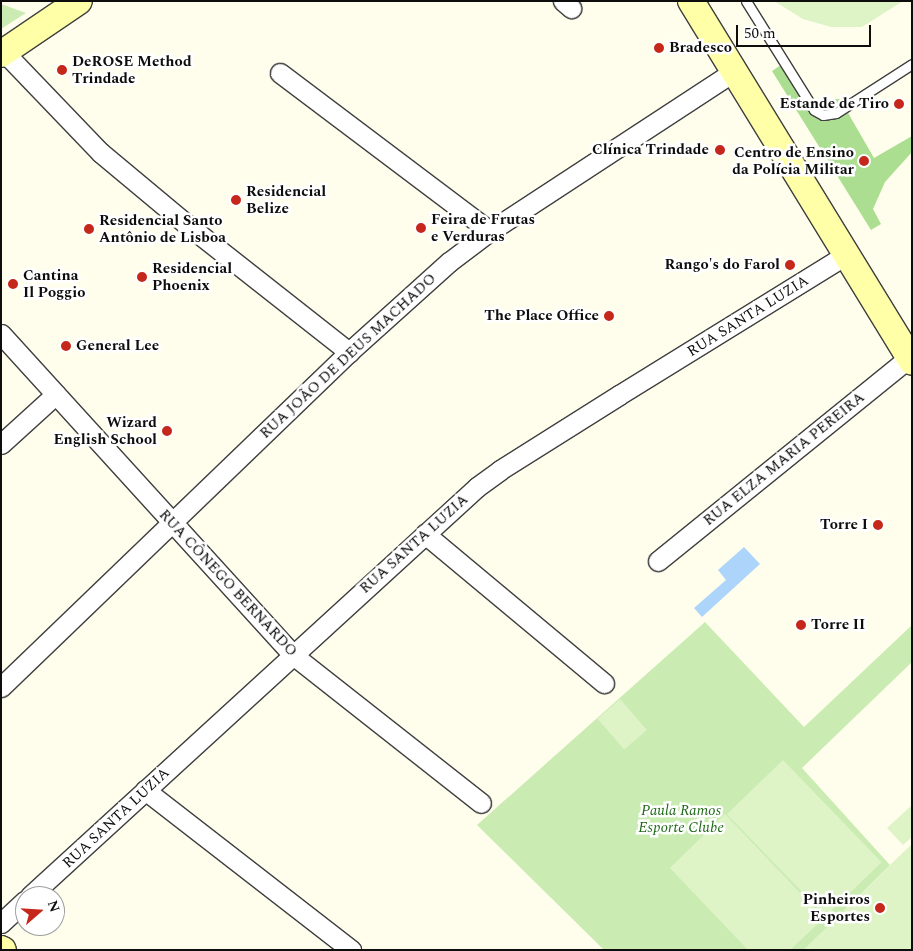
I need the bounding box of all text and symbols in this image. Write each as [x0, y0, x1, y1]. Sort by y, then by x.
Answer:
scale bar [738, 15, 873, 47]
text: 50 m [744, 22, 776, 45]
place label: Bradesco [669, 39, 732, 57]
marker: Bradesco [653, 42, 665, 54]
place label: DeROSE Method Trindade [72, 52, 192, 87]
marker: DeROSE Method Trindade [56, 64, 68, 76]
place label: Estande de Tiro [780, 95, 889, 113]
marker: Estande de Tiro [893, 98, 905, 110]
place label: Clínica Trindade [592, 141, 709, 159]
marker: Clínica Trindade [713, 143, 727, 157]
place label: Centro de Ensino da Polícia Militar [732, 143, 854, 178]
marker: Centro de Ensino da Polícia Militar [858, 155, 870, 167]
place label: Residencial Belize [246, 182, 326, 217]
marker: Residencial Belize [230, 194, 242, 206]
place label: Feira de Frutas e Verduras [431, 210, 535, 245]
place label: Residencial Santo Antônio de Lisboa [99, 211, 226, 246]
marker: Feira de Frutas e Verduras [415, 222, 427, 234]
marker: Residencial Santo Antônio de Lisboa [83, 223, 95, 235]
place label: Rango's do Farol [665, 256, 780, 274]
place label: Residencial Phoenix [152, 259, 232, 294]
marker: Rango's do Farol [784, 259, 796, 271]
place label: Cantina Il Poggio [23, 266, 85, 301]
street label: RUA JOÃO DE DEUS MACHADO [256, 270, 440, 442]
marker: Residencial Phoenix [136, 271, 148, 283]
street label: RUA SANTA LUZIA [684, 271, 812, 361]
marker: Cantina Il Poggio [7, 278, 19, 290]
place label: The Place Office [484, 307, 599, 325]
marker: The Place Office [603, 310, 615, 322]
place label: General Lee [76, 337, 159, 355]
marker: General Lee [60, 340, 72, 352]
street label: RUA ELZA MARIA PEREIRA [700, 388, 868, 530]
place label: Wizard English School [53, 413, 157, 448]
marker: Wizard English School [161, 425, 173, 437]
street label: RUA SANTA LUZIA [356, 491, 472, 597]
street label: RUA CÔNEGO BERNARDO [155, 506, 301, 660]
place label: Torre I [820, 516, 868, 534]
marker: Torre I [872, 519, 884, 531]
place label: Torre II [811, 616, 865, 634]
marker: Torre II [795, 619, 807, 631]
street label: RUA SANTA LUZIA [59, 764, 173, 872]
park label: Paula Ramos Esporte Clube [638, 801, 724, 836]
north arrow [15, 886, 65, 936]
place label: Pinheiros Esportes [803, 890, 870, 925]
text: N [42, 897, 65, 915]
marker: Pinheiros Esportes [874, 902, 886, 914]

